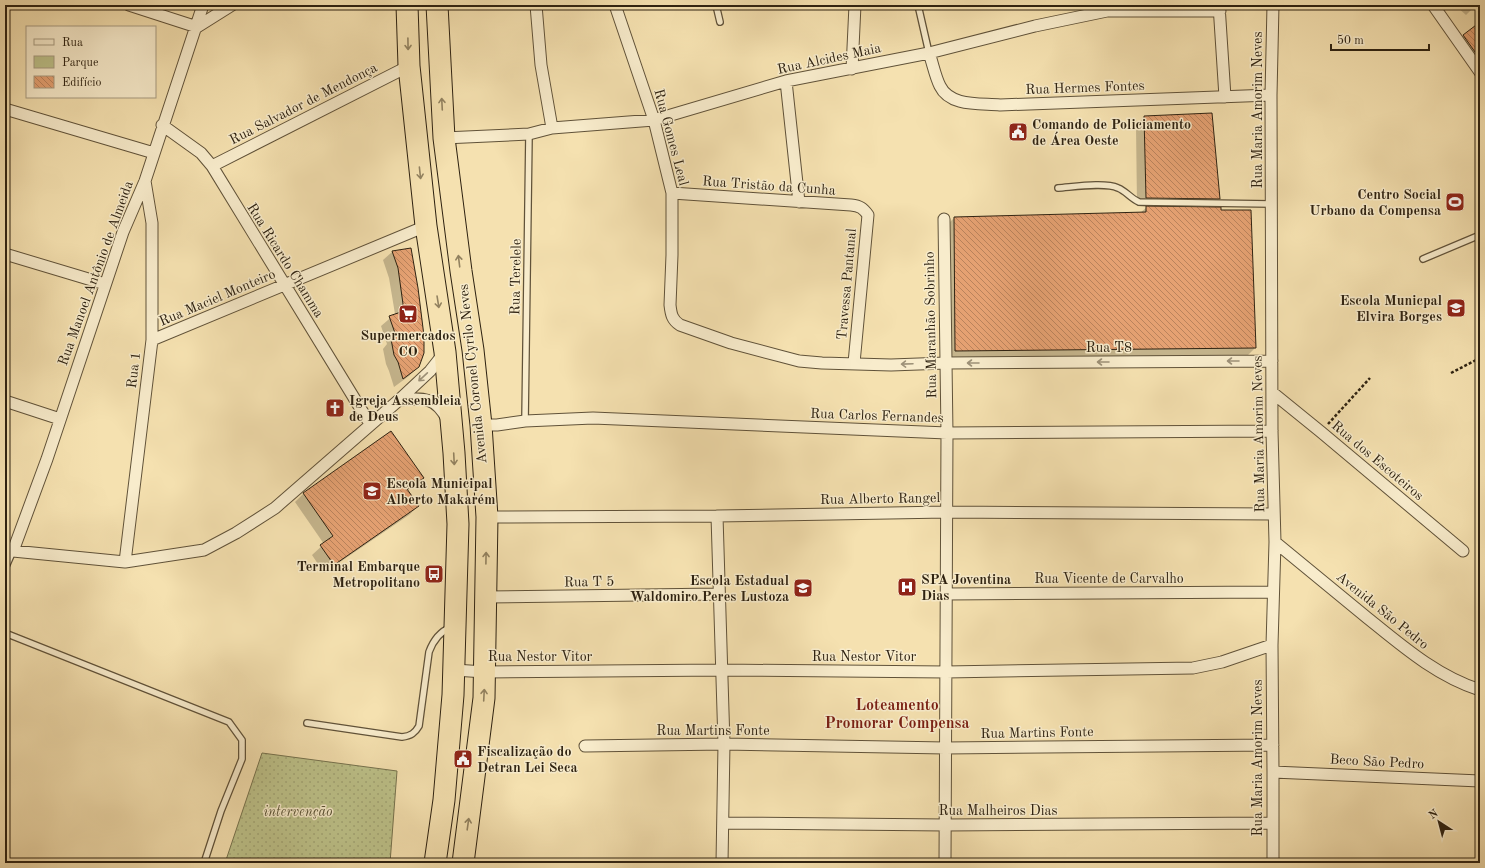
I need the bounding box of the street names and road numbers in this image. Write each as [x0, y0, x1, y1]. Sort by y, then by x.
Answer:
street label: Rua Maria Amorim Neves [1251, 31, 1265, 189]
street label: Rua Alcides Maia [776, 41, 882, 77]
street label: Rua Salvador de Mendonça [227, 60, 380, 147]
street label: Rua Hermes Fontes [1025, 79, 1145, 97]
street label: Rua Gomes Leal [651, 87, 691, 187]
street label: Rua Tristão da Cunha [702, 174, 836, 198]
street label: Rua Manoel Antônio de Almeida [56, 179, 136, 368]
street label: Rua Ricardo Chamma [244, 201, 326, 320]
street label: Travessa Pantanal [835, 228, 859, 340]
street label: Rua Terelele [508, 239, 524, 315]
street label: Rua Maranhão Sobrinho [923, 251, 939, 399]
street label: Rua Maciel Monteiro [157, 267, 278, 329]
street label: Avenida Coronel Cyrilo Neves [457, 283, 489, 464]
street label: Rua T8 [1086, 341, 1132, 355]
street label: Rua 1 [125, 351, 143, 389]
street label: Rua Maria Amorim Neves [1251, 355, 1267, 513]
street label: Rua Carlos Fernandes [810, 407, 944, 425]
street label: Rua dos Escoteiros [1329, 418, 1426, 503]
street label: Rua Alberto Rangel [820, 491, 940, 507]
street label: Avenida São Pedro [1334, 569, 1431, 652]
street label: Rua Vicente de Carvalho [1034, 572, 1184, 586]
street label: Rua T 5 [564, 575, 614, 589]
street label: Rua Nestor Vitor [488, 650, 593, 664]
street label: Rua Nestor Vitor [812, 650, 917, 664]
street label: Rua Maria Amorim Neves [1251, 679, 1265, 837]
street label: Rua Martins Fonte [656, 724, 770, 738]
street label: Rua Martins Fonte [980, 725, 1094, 741]
street label: Beco São Pedro [1329, 753, 1425, 771]
street label: Rua Malheiros Dias [939, 804, 1057, 818]

